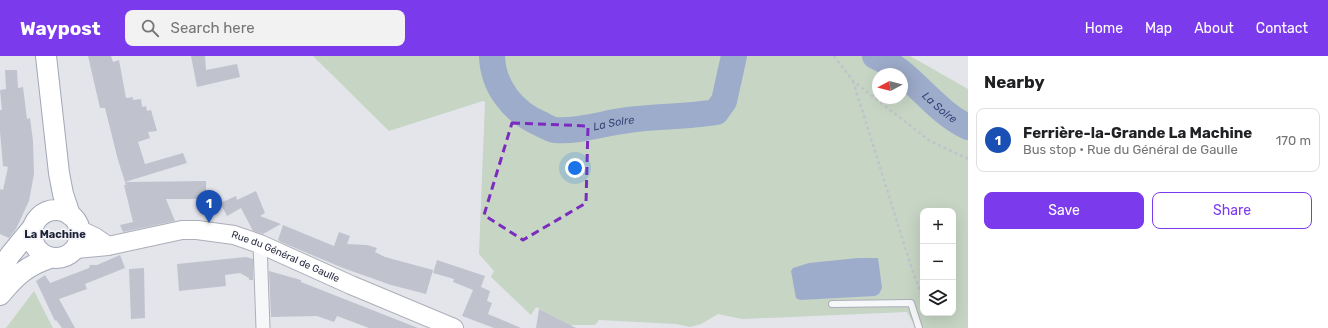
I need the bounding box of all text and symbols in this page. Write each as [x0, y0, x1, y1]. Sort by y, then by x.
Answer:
search box [125, 10, 405, 46]
text: Waypost [20, 17, 101, 40]
icon: search [139, 17, 161, 39]
text: Search here [171, 19, 255, 37]
text: Home [1085, 20, 1123, 37]
text: Map [1145, 20, 1172, 37]
text: About [1194, 20, 1234, 37]
text: Contact [1256, 20, 1308, 37]
north arrow [872, 68, 908, 104]
text: Nearby [984, 72, 1045, 92]
water label: La Solre [920, 89, 960, 126]
water label: La Solre [592, 113, 635, 133]
text: Ferrière-la-Grande La Machine [1023, 124, 1252, 142]
text: 1 [995, 133, 1001, 148]
text: 170 m [1276, 133, 1311, 148]
text: Bus stop · Rue du Général de Gaulle [1023, 142, 1238, 157]
your location [565, 158, 585, 178]
pin: 1 [196, 190, 222, 223]
button: Save [984, 192, 1144, 229]
button: Share [1152, 192, 1312, 229]
map controls [920, 208, 956, 316]
button: + [920, 208, 956, 244]
district label: La Machine [24, 228, 86, 241]
street label: Rue du Général de Gaulle [230, 229, 342, 285]
button: − [920, 244, 956, 280]
button: layers [920, 280, 956, 316]

